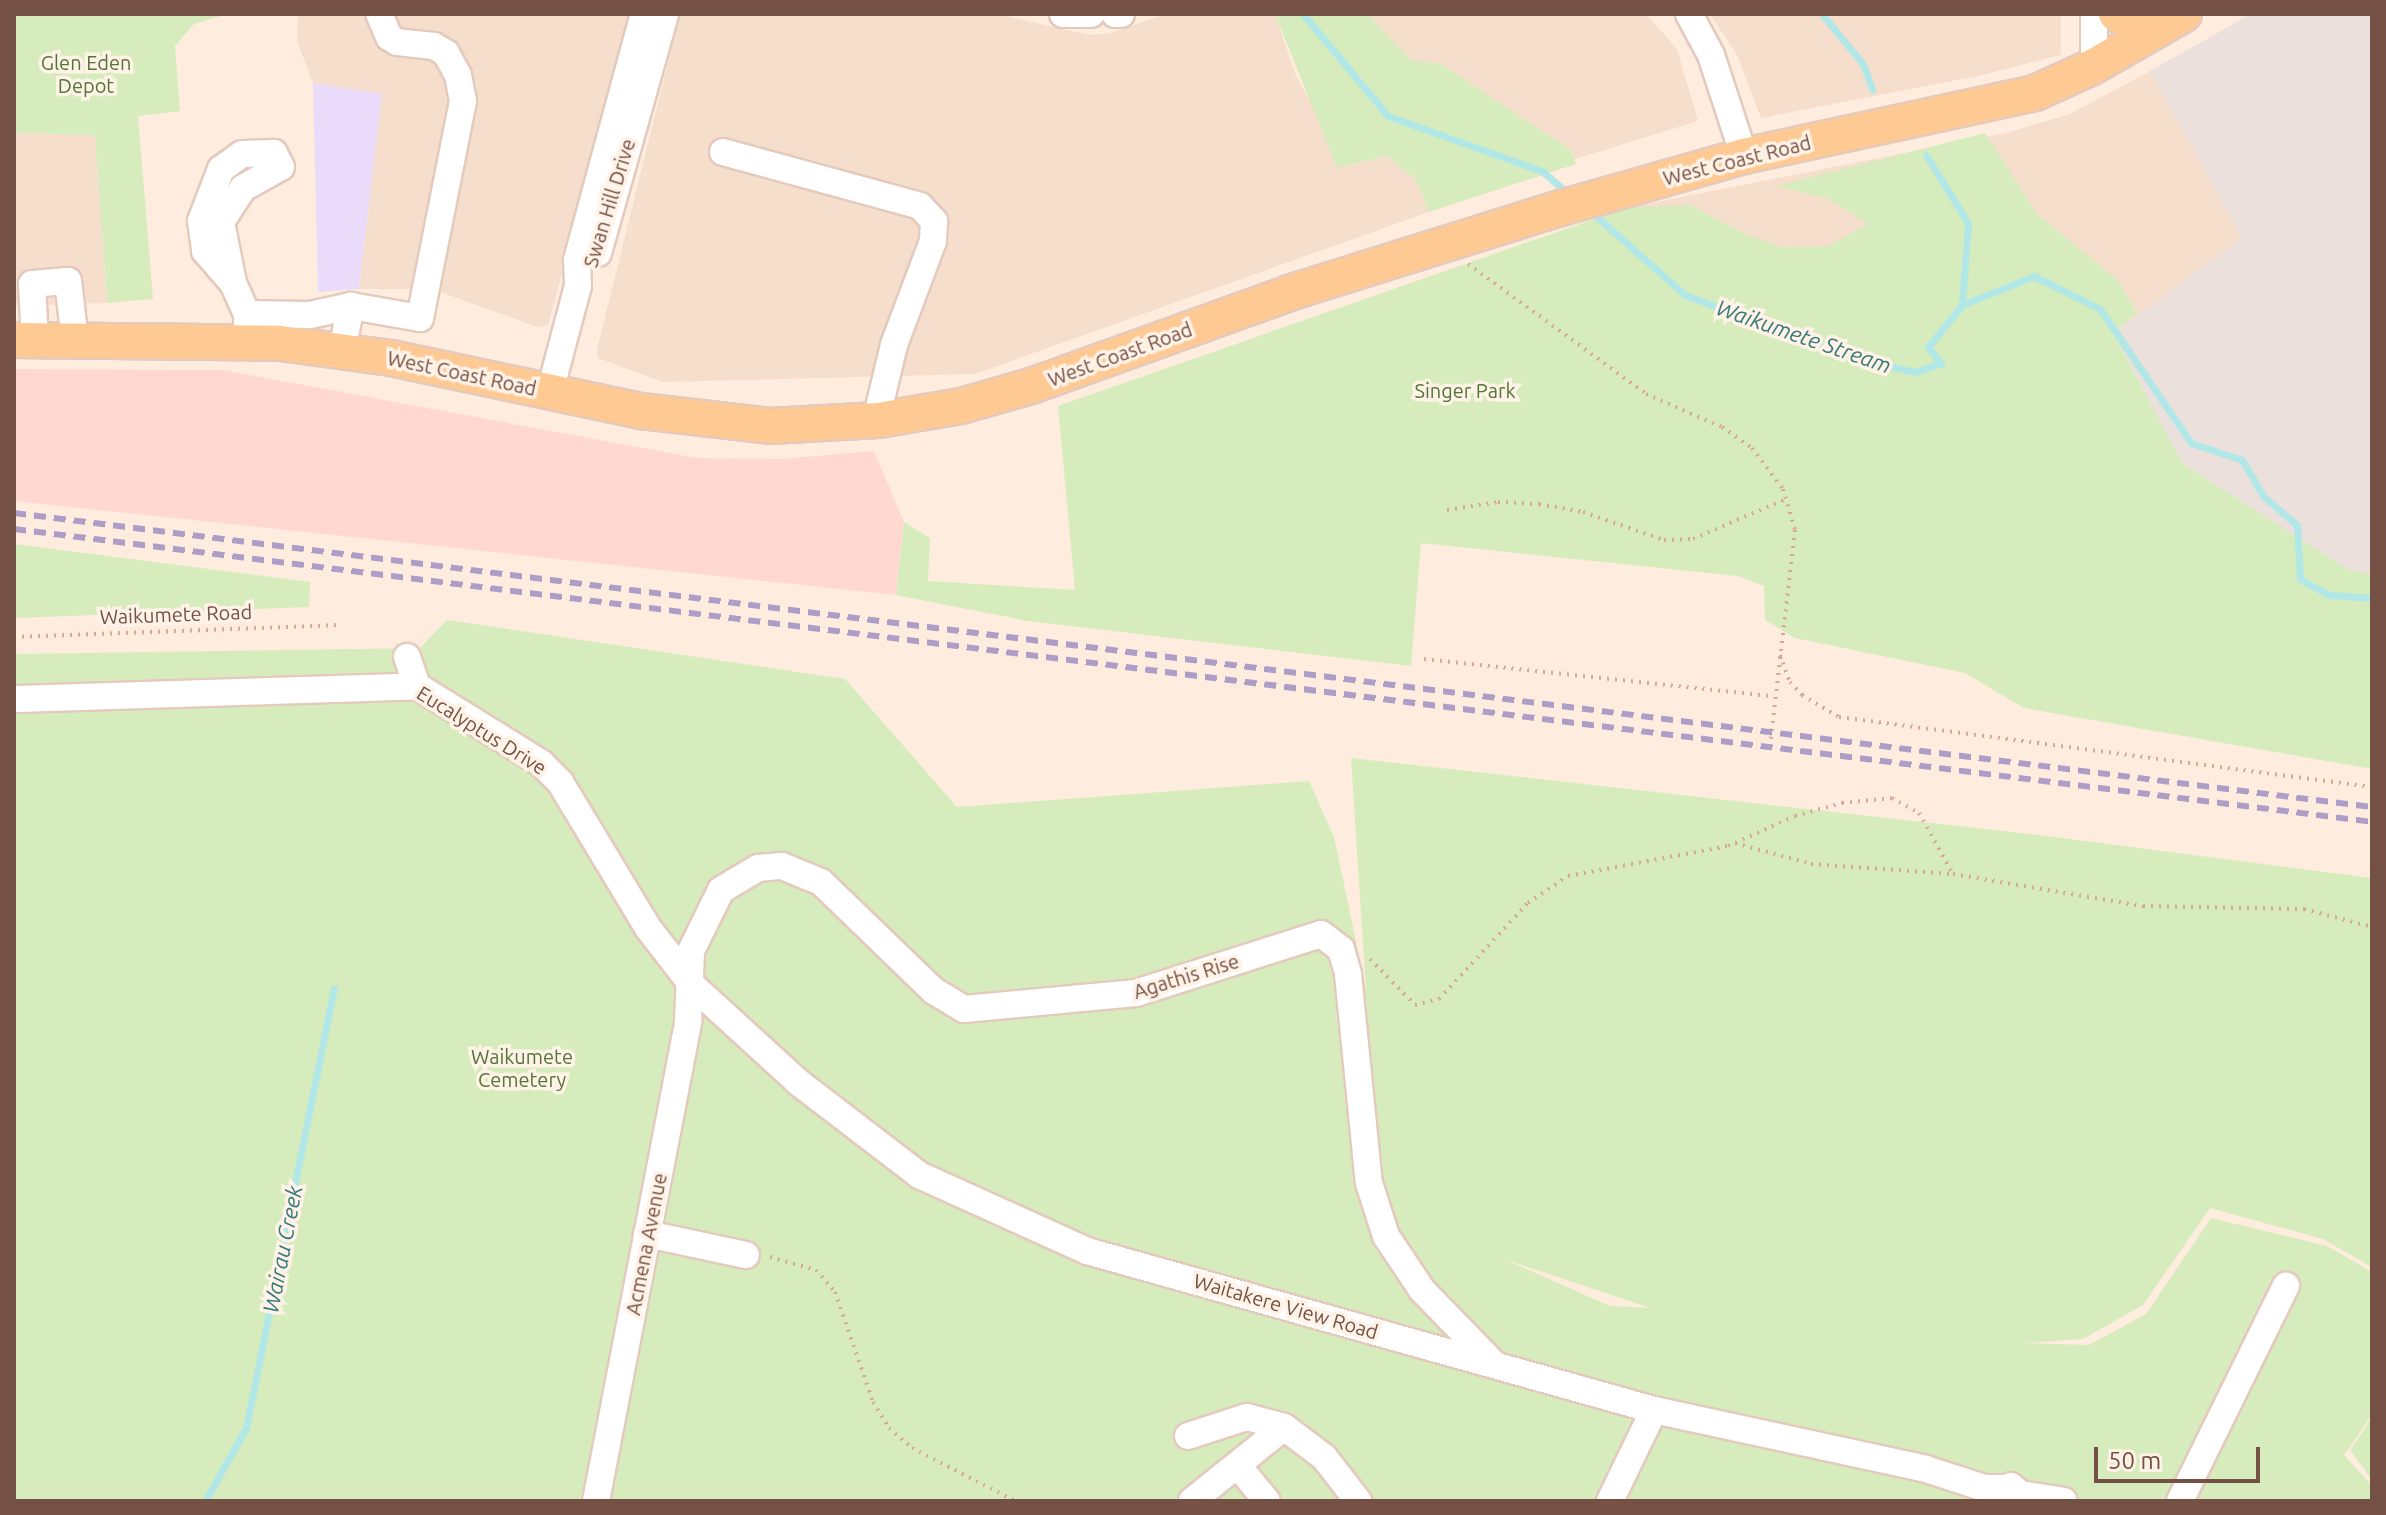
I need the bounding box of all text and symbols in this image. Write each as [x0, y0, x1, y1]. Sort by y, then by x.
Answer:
park label: Glen Eden Depot [41, 50, 131, 97]
street label: West Coast Road [1660, 130, 1814, 190]
street label: Swan Hill Drive [578, 136, 640, 270]
water label: Waikumete Stream [1713, 294, 1895, 378]
street label: West Coast Road [1045, 317, 1195, 391]
street label: West Coast Road [385, 345, 539, 401]
park label: Singer Park [1414, 378, 1516, 402]
street label: Waikumete Road [99, 599, 253, 629]
street label: Eucalyptus Drive [413, 681, 551, 779]
street label: Agathis Rise [1130, 949, 1242, 1003]
park label: Waikumete Cemetery [471, 1045, 573, 1092]
street label: Acmena Avenue [620, 1171, 672, 1317]
water label: Wairau Creek [257, 1183, 307, 1315]
street label: Waitakere View Road [1191, 1268, 1381, 1344]
scale bar [2098, 1431, 2264, 1481]
text: 50 m [2108, 1447, 2161, 1474]

